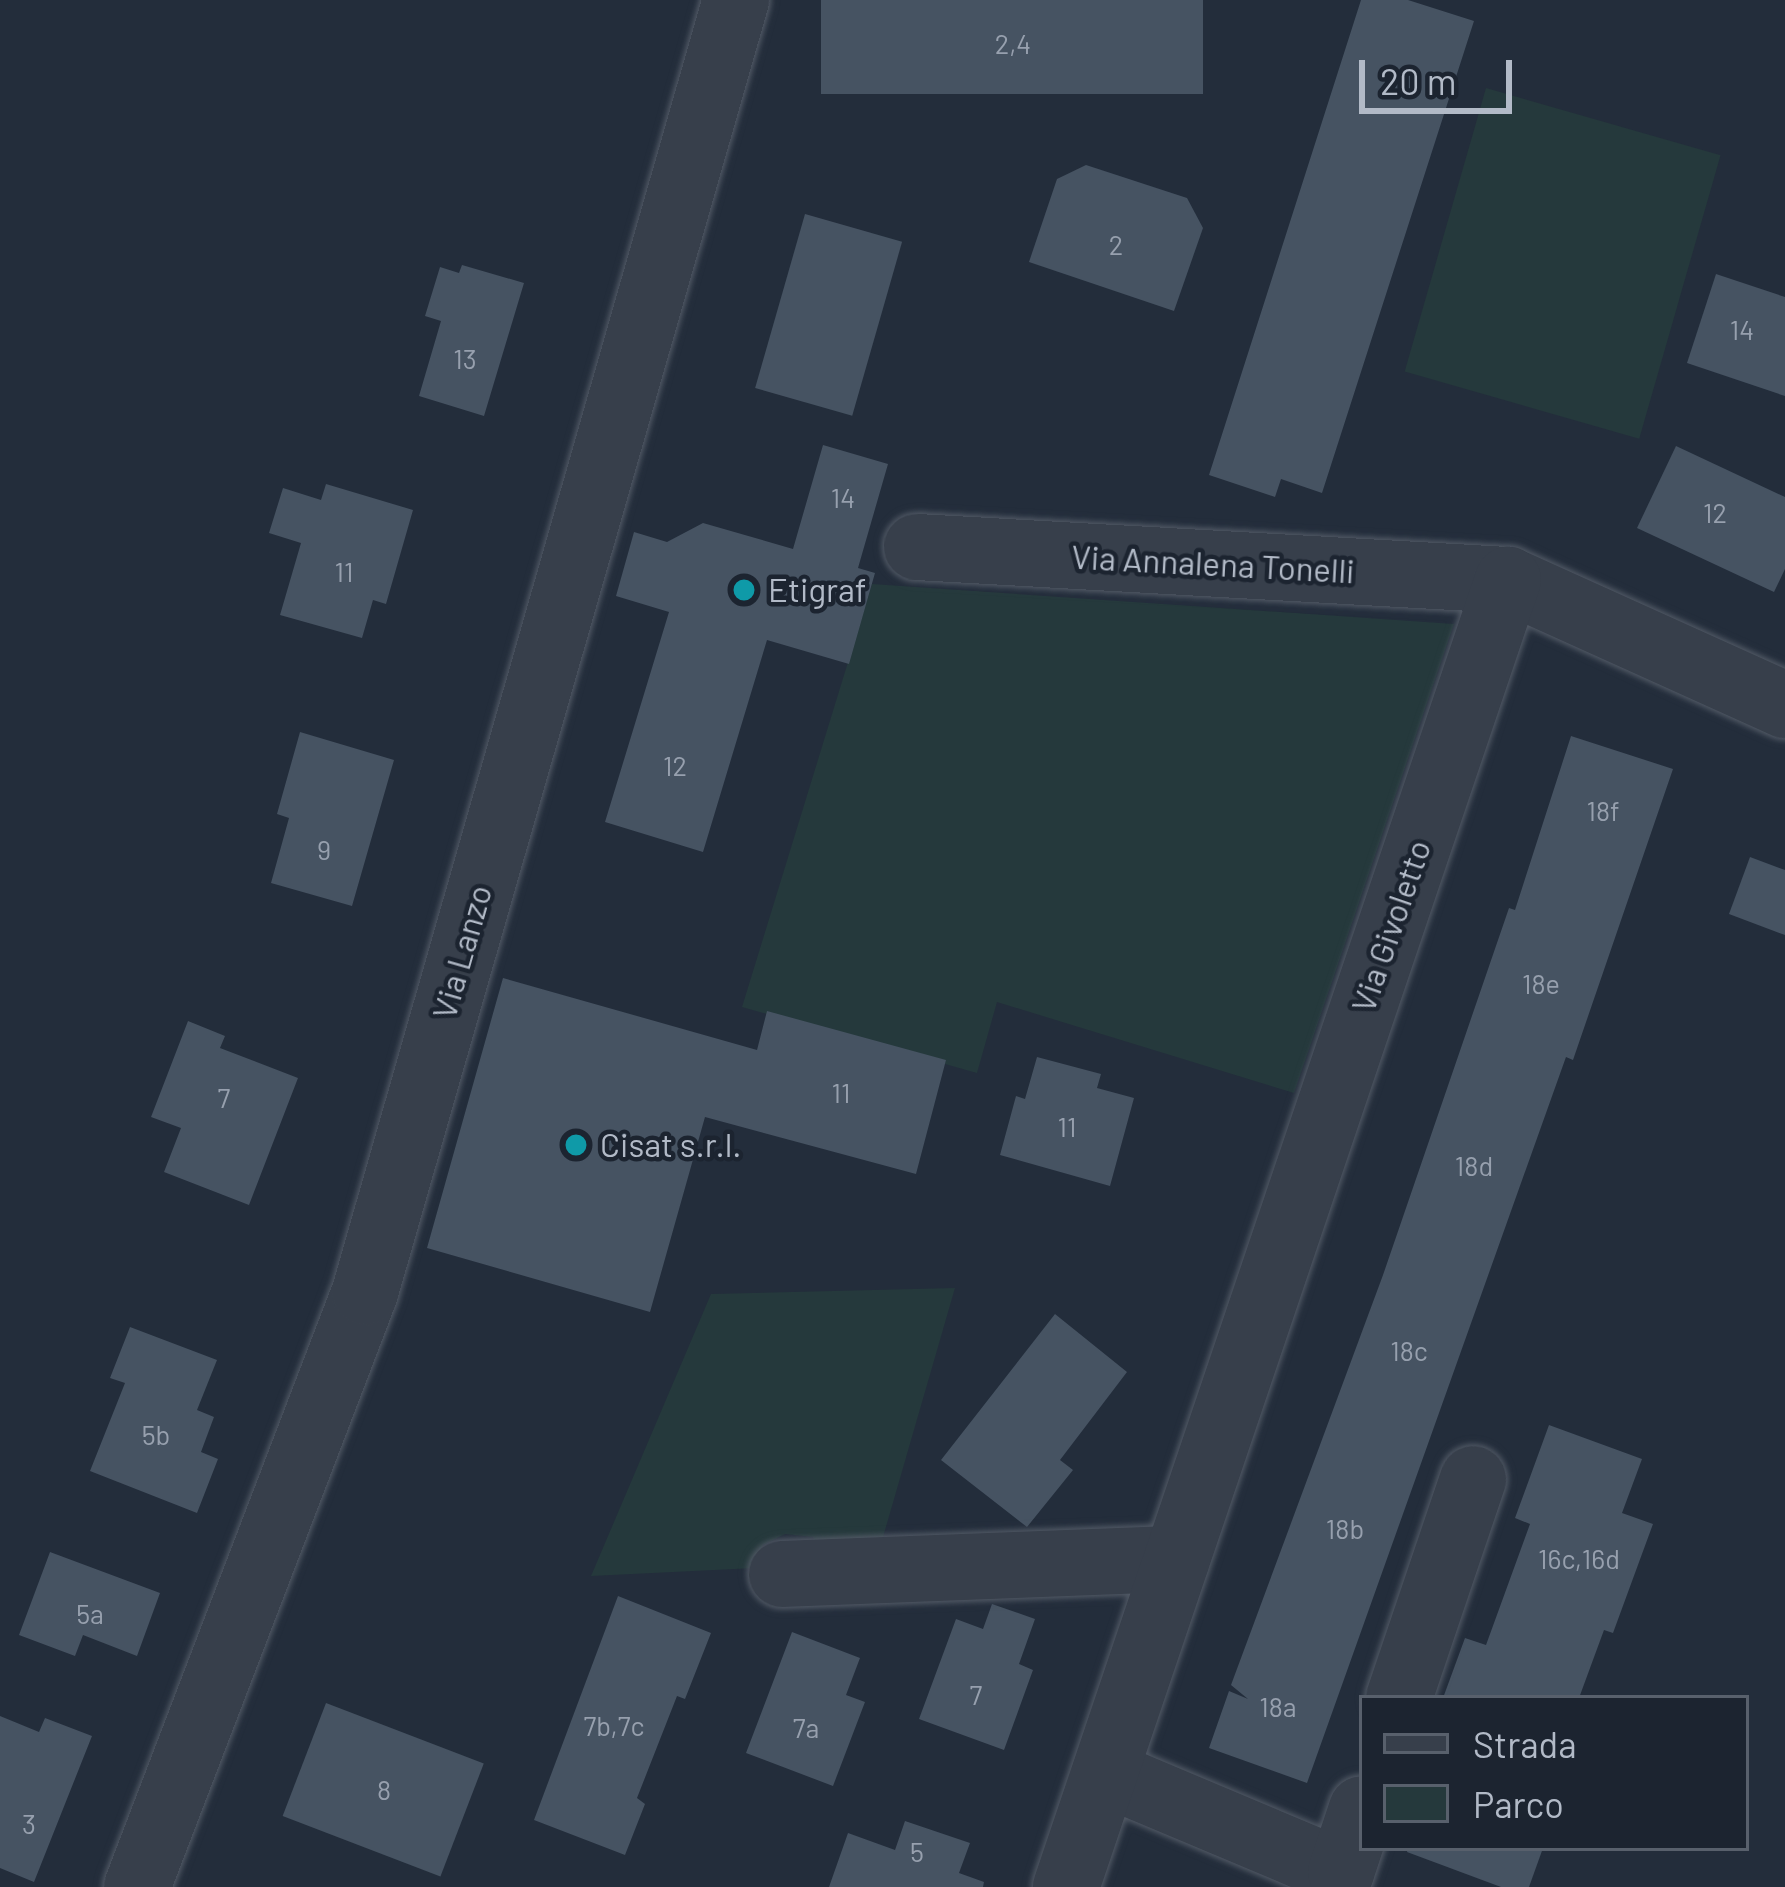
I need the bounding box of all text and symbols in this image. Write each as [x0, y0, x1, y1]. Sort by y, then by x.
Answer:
house number: 2,4 [995, 28, 1031, 60]
scale bar [1365, 36, 1518, 110]
text: 20 m [1380, 59, 1457, 102]
house number: 2 [1109, 229, 1123, 261]
house number: 14 [1730, 314, 1754, 346]
house number: 13 [453, 343, 477, 375]
house number: 14 [831, 482, 855, 514]
house number: 12 [1703, 497, 1727, 529]
street label: Via Annalena Tonelli [1070, 537, 1356, 591]
house number: 11 [335, 556, 353, 588]
place label: Etigraf [768, 570, 866, 610]
marker: Etigraf [731, 577, 757, 603]
house number: 12 [663, 750, 687, 782]
house number: 18f [1586, 795, 1620, 827]
house number: 9 [317, 834, 331, 866]
street label: Via Givoletto [1343, 835, 1439, 1017]
street label: Via Lanzo [424, 881, 500, 1023]
house number: 18e [1522, 968, 1560, 1000]
house number: 11 [832, 1077, 850, 1109]
house number: 7 [218, 1082, 230, 1114]
house number: 11 [1058, 1111, 1076, 1143]
place label: Cisat s.r.l. [600, 1125, 742, 1165]
marker: Cisat s.r.l. [563, 1132, 589, 1158]
house number: 18d [1455, 1150, 1493, 1182]
house number: 18c [1390, 1335, 1428, 1367]
house number: 5b [142, 1419, 170, 1451]
house number: 18b [1326, 1513, 1364, 1545]
house number: 16c,16d [1538, 1543, 1620, 1575]
house number: 5a [76, 1598, 104, 1630]
house number: 7 [970, 1679, 982, 1711]
house number: 18a [1259, 1691, 1297, 1723]
legend [1359, 1695, 1749, 1851]
house number: 7b,7c [584, 1710, 644, 1742]
house number: 7a [793, 1712, 819, 1744]
text: Strada [1473, 1722, 1577, 1765]
house number: 8 [377, 1774, 391, 1806]
text: Parco [1473, 1782, 1564, 1825]
house number: 3 [22, 1808, 36, 1840]
house number: 5 [910, 1836, 924, 1868]

